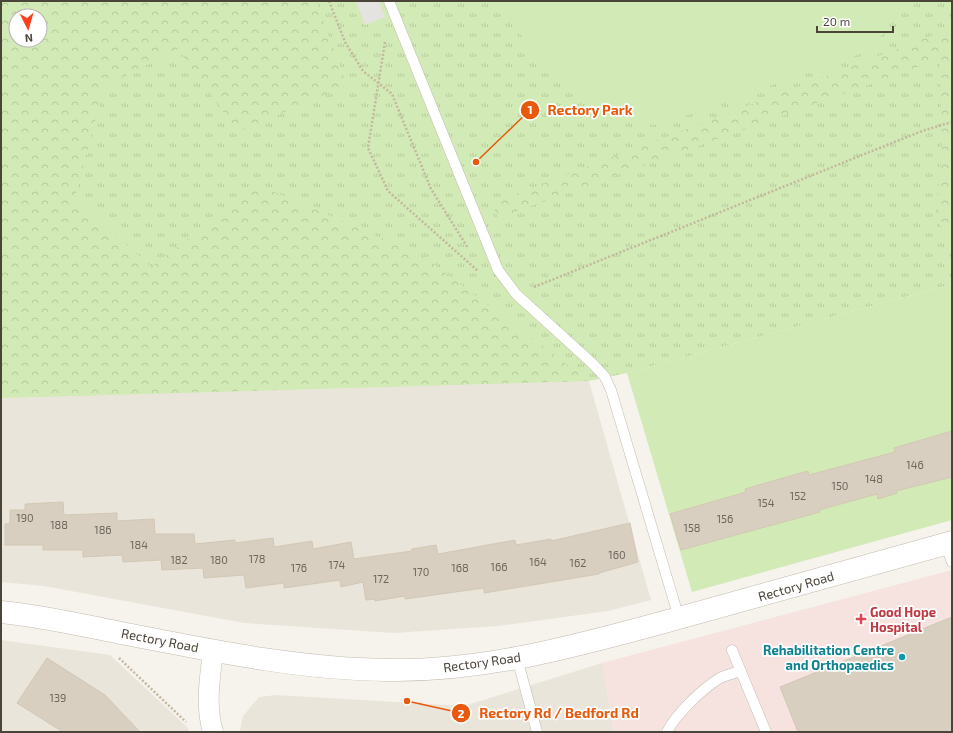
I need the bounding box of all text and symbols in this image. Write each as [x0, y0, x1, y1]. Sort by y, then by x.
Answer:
north arrow [8, 8, 48, 48]
scale bar [817, 8, 893, 34]
text: 20 m [823, 14, 850, 28]
text: N [24, 32, 33, 45]
callout: Rectory Park [520, 97, 641, 123]
text: Rectory Park [548, 101, 633, 118]
text: 1 [527, 102, 533, 116]
house number: 146 [906, 458, 924, 471]
house number: 148 [865, 472, 883, 485]
house number: 150 [832, 479, 848, 492]
house number: 152 [790, 489, 806, 502]
house number: 154 [757, 496, 775, 509]
house number: 190 [16, 511, 34, 524]
house number: 156 [717, 512, 733, 525]
house number: 188 [50, 518, 68, 531]
house number: 158 [684, 521, 700, 534]
house number: 186 [94, 523, 112, 536]
house number: 184 [130, 538, 148, 551]
house number: 160 [608, 548, 626, 561]
house number: 178 [249, 552, 265, 565]
house number: 182 [170, 553, 188, 566]
house number: 180 [210, 553, 228, 566]
house number: 164 [529, 555, 547, 568]
house number: 162 [570, 556, 586, 569]
house number: 174 [329, 558, 346, 571]
house number: 166 [491, 560, 507, 573]
house number: 176 [291, 561, 307, 574]
house number: 168 [451, 561, 469, 574]
house number: 170 [413, 565, 429, 578]
street label: Rectory Road [756, 568, 836, 604]
house number: 172 [373, 572, 389, 585]
place label: Good Hope Hospital [870, 604, 936, 635]
marker: Good Hope Hospital [855, 613, 867, 625]
street label: Rectory Road [120, 625, 200, 655]
place label: Rehabilitation Centre and Orthopaedics [763, 642, 894, 673]
street label: Rectory Road [442, 649, 522, 675]
marker: Rehabilitation Centre and Orthopaedics [897, 652, 907, 662]
house number: 139 [50, 691, 66, 704]
callout: Rectory Rd / Bedford Rd [451, 700, 647, 726]
text: Rectory Rd / Bedford Rd [479, 704, 639, 721]
text: 2 [458, 706, 465, 720]

